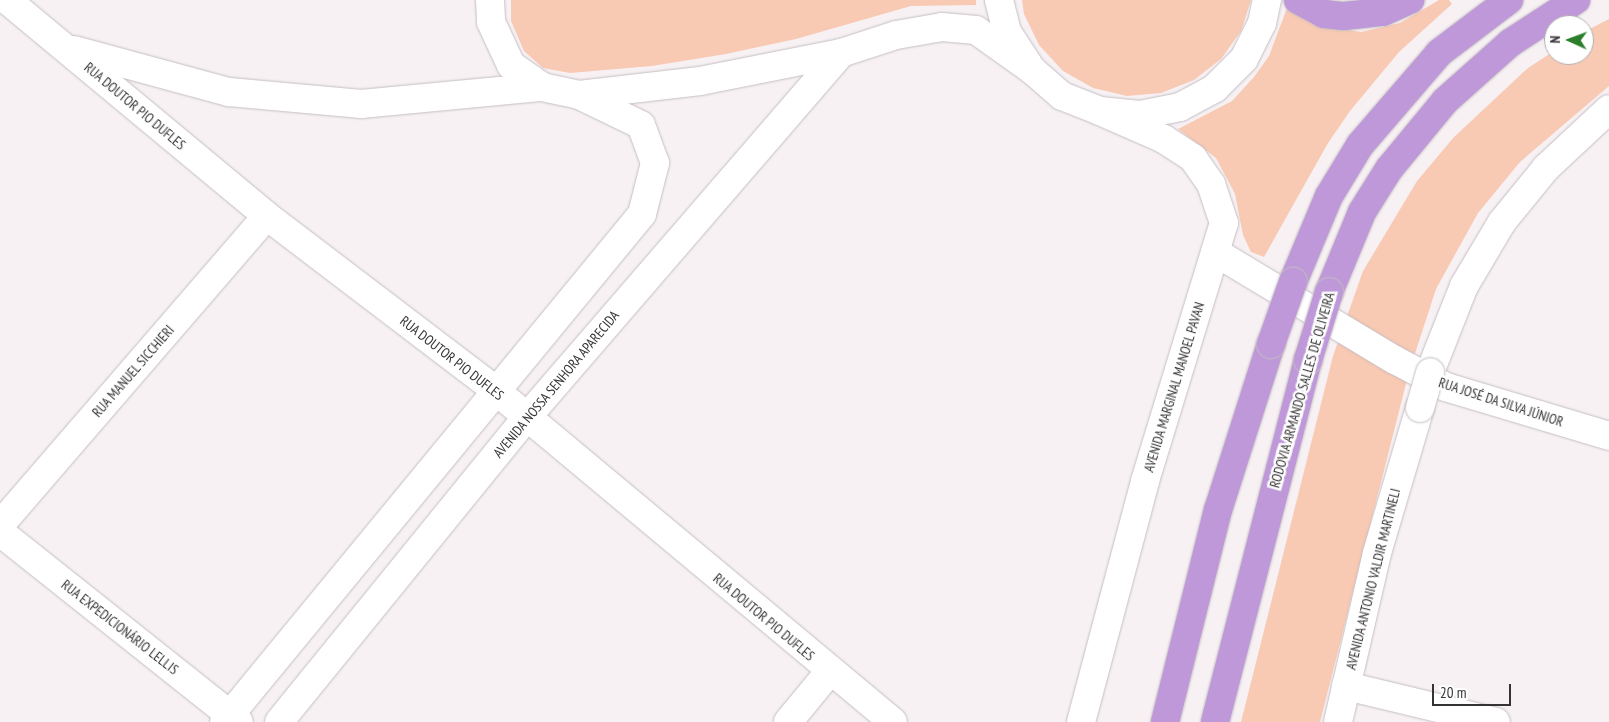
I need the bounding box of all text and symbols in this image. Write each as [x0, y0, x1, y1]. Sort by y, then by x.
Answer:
north arrow [1544, 15, 1594, 65]
text: N [1546, 35, 1564, 44]
street label: RUA DOUTOR PIO DUFLES [81, 59, 189, 153]
street label: RODOVIA ARMANDO SALLES DE OLIVEIRA [1266, 290, 1338, 490]
street label: AVENIDA MARGINAL MANOEL PAVAN [1140, 299, 1208, 475]
street label: AVENIDA NOSSA SENHORA APARECIDA [489, 306, 623, 462]
street label: RUA DOUTOR PIO DUFLES [397, 312, 507, 404]
street label: RUA MANUEL SICCHIERI [88, 321, 178, 421]
street label: RUA JOSÉ DA SILVA JÚNIOR [1436, 374, 1566, 430]
street label: AVENIDA ANTONIO VALDIR MARTINELI [1342, 486, 1404, 672]
street label: RUA DOUTOR PIO DUFLES [710, 570, 818, 664]
street label: RUA EXPEDICIONÁRIO LELLIS [58, 576, 182, 678]
scale bar [1434, 674, 1513, 706]
text: 20 m [1440, 683, 1466, 702]

